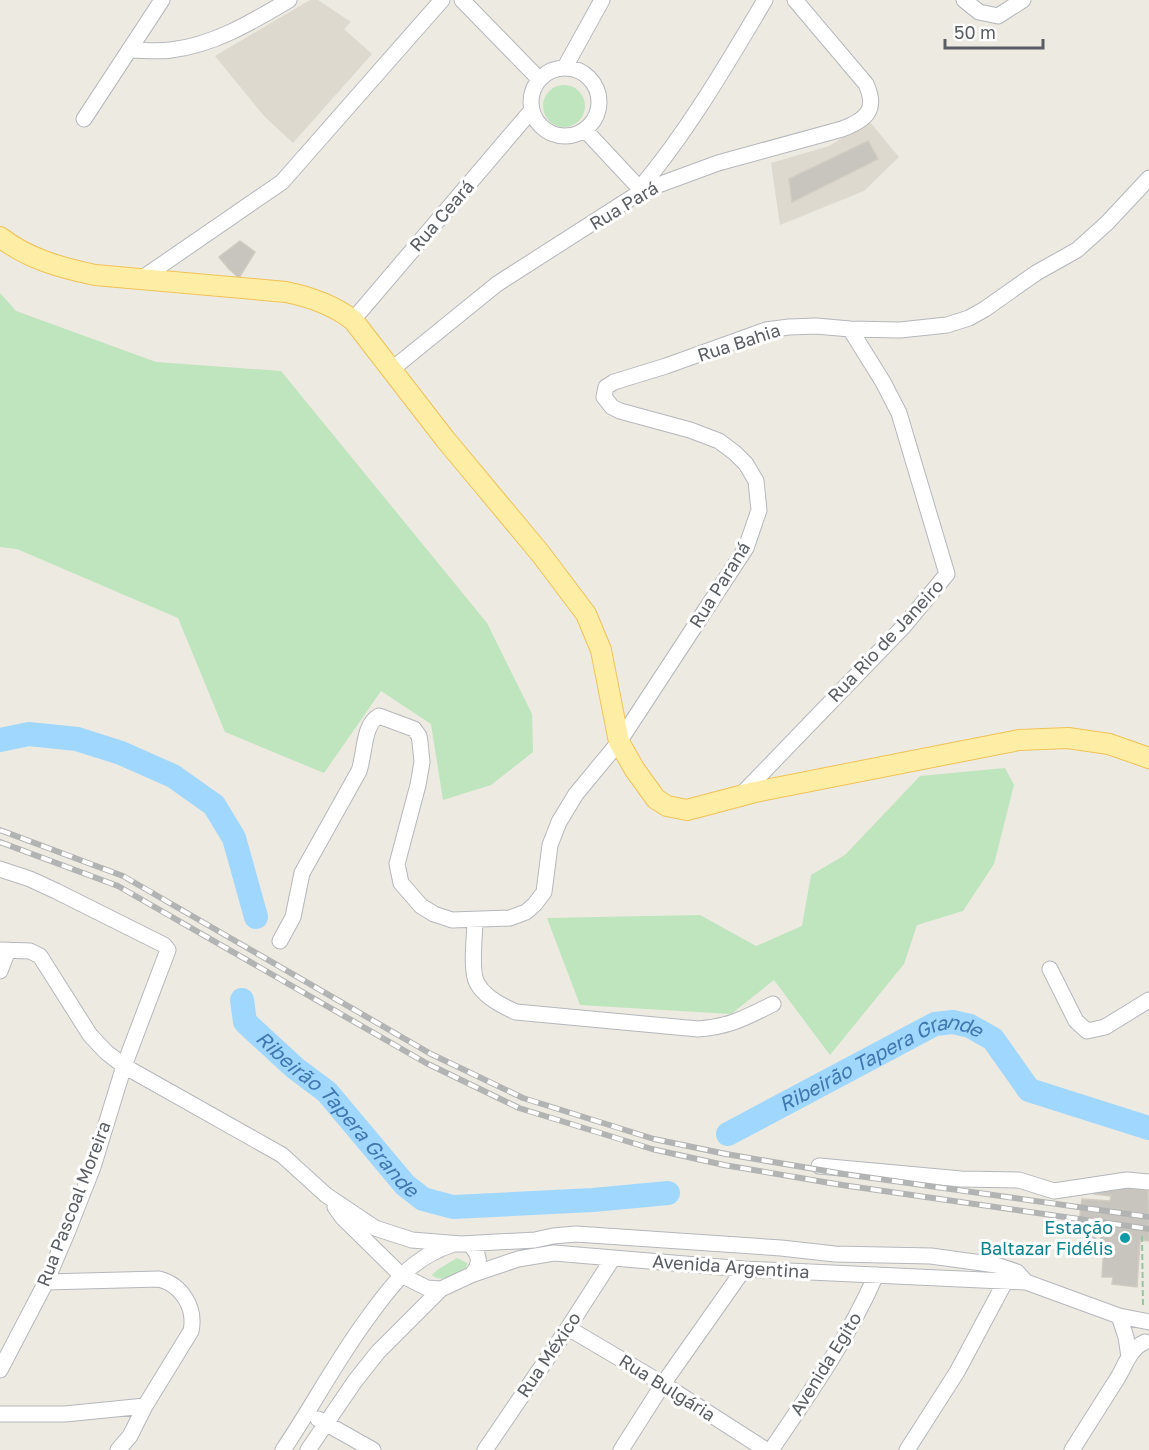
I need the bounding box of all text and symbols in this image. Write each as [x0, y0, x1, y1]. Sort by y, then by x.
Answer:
scale bar [945, 12, 1042, 50]
text: 50 m [954, 21, 996, 43]
street label: Rua Ceará [404, 175, 478, 256]
street label: Rua Pará [585, 176, 662, 234]
street label: Rua Bahia [695, 318, 783, 366]
street label: Rua Paraná [684, 537, 754, 632]
street label: Rua Rio de Janeiro [823, 574, 948, 706]
water label: Ribeirão Tapera Grande [774, 1008, 989, 1116]
water label: Ribeirão Tapera Grande [252, 1025, 424, 1203]
street label: Rua Pascoal Moreira [31, 1118, 115, 1289]
place label: Estação Baltazar Fidélis [980, 1216, 1113, 1259]
marker: Estação Baltazar Fidélis [1118, 1231, 1132, 1245]
street label: Avenida Argentina [652, 1250, 810, 1282]
street label: Rua México [512, 1308, 585, 1401]
street label: Avenida Egito [785, 1308, 866, 1419]
street label: Rua Bulgária [615, 1349, 720, 1425]

